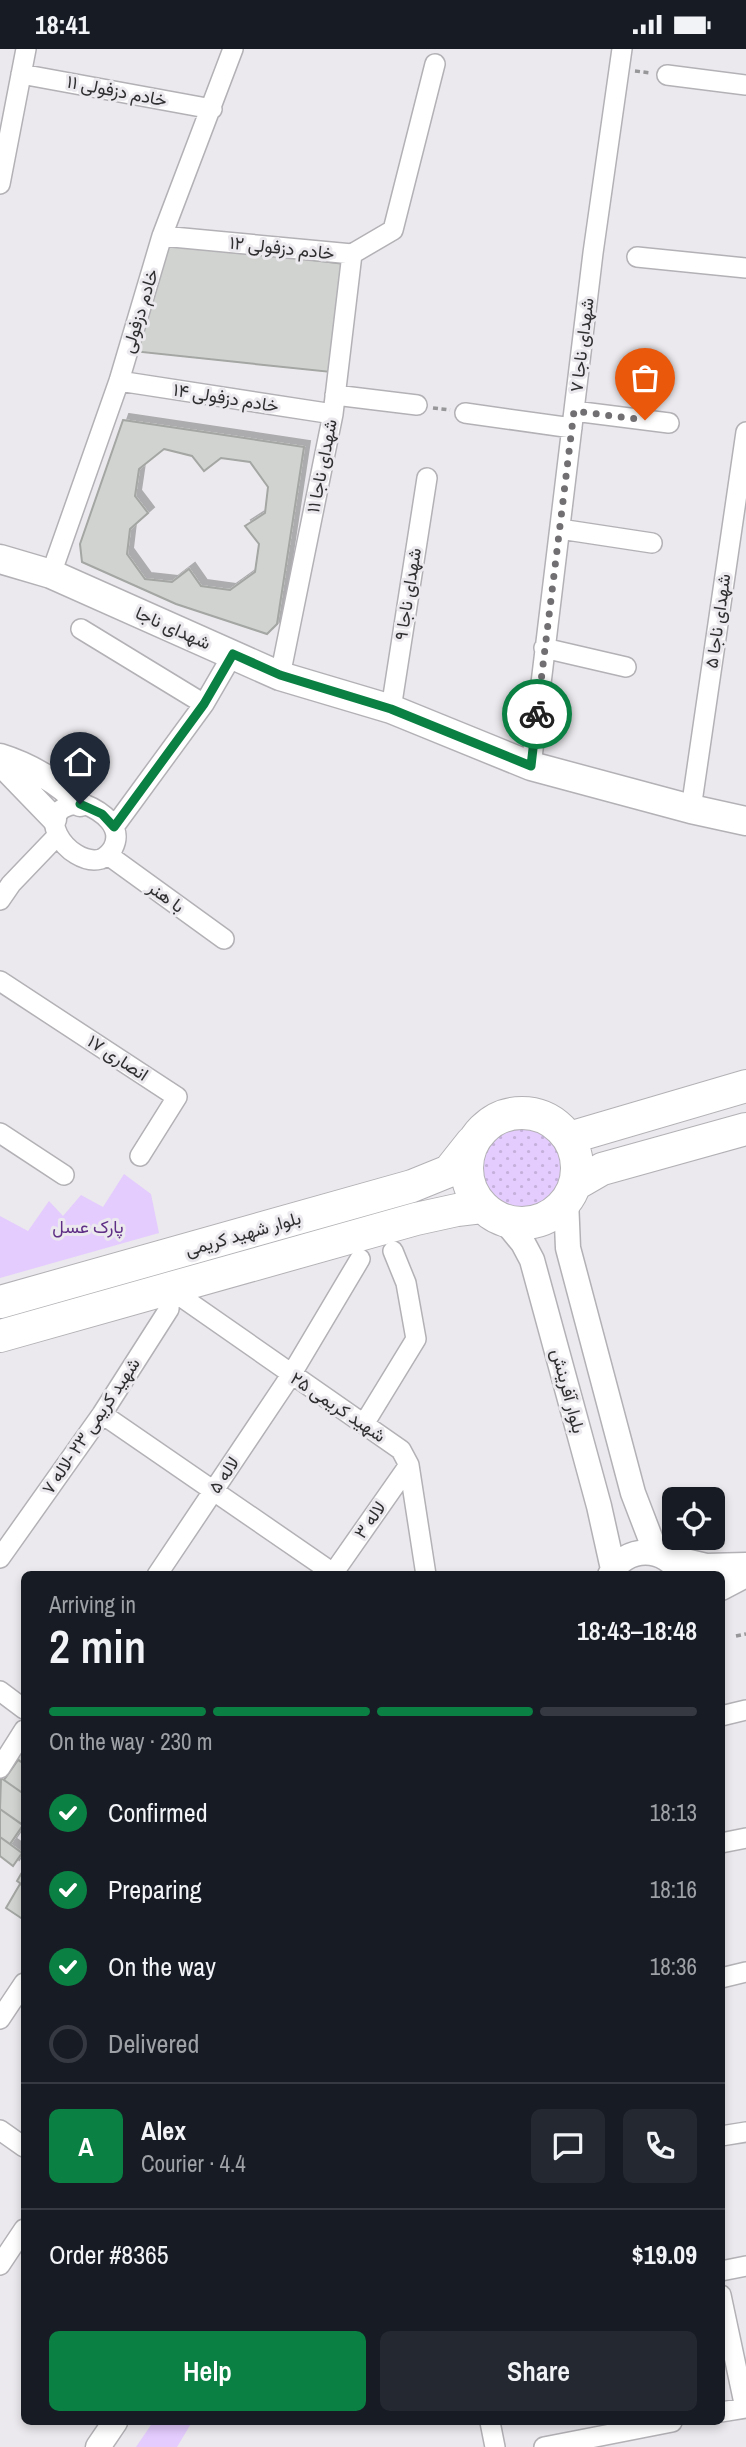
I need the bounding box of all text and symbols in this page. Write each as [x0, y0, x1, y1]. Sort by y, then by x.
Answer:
text: 18:41 [35, 7, 90, 42]
street label: خادم دزفولی ۱۱ [65, 69, 169, 112]
street label: خادم دزفولی ۱۲ [228, 230, 336, 265]
street label: خادم دزفولی [115, 266, 164, 356]
street label: شهدای ناجا ۷ [563, 296, 600, 394]
pin [615, 348, 675, 420]
icon: bag [626, 359, 664, 397]
street label: خادم دزفولی ۱۴ [172, 377, 281, 418]
street label: شهدای ناجا ۱۱ [300, 417, 343, 515]
street label: شهدای ناجا ۹ [388, 546, 427, 642]
street label: شهدای ناجا ۵ [699, 572, 736, 670]
street label: شهدای ناجا [131, 600, 215, 655]
courier [502, 679, 572, 749]
icon: bike [518, 695, 556, 733]
pin [50, 732, 110, 804]
icon: home [61, 743, 99, 781]
street label: با هنر [142, 874, 190, 918]
street label: انصاری ۱۷ [83, 1029, 154, 1087]
street label: بلوار شهید کریمی [182, 1205, 304, 1262]
park label: پارک عسل [52, 1214, 124, 1239]
street label: بلوار آفرینش [545, 1346, 592, 1436]
street label: شهید کریمی ۲۳ -لاله ۷ [35, 1352, 146, 1499]
street label: شهید کریمی ۲۵ [286, 1365, 391, 1448]
street label: لاله ۵ [202, 1451, 245, 1498]
map controls [662, 1487, 725, 1550]
button: locate [662, 1487, 725, 1550]
street label: لاله ۳ [348, 1496, 392, 1544]
text: Arriving in [49, 1589, 136, 1620]
text: 18:43–18:48 [577, 1613, 697, 1648]
text: 2 min [49, 1615, 146, 1677]
text: On the way · 230 m [49, 1726, 213, 1757]
icon: check [49, 1794, 87, 1832]
text: Confirmed [108, 1795, 208, 1830]
text: 18:13 [650, 1797, 697, 1828]
icon: check [49, 1871, 87, 1909]
text: Preparing [108, 1872, 202, 1907]
text: 18:16 [650, 1874, 697, 1905]
icon: check [49, 1948, 87, 1986]
text: On the way [108, 1949, 216, 1984]
text: 18:36 [650, 1951, 697, 1982]
text: Delivered [108, 2026, 199, 2061]
button: chat [531, 2109, 605, 2183]
button: phone [623, 2109, 697, 2183]
text: Alex [141, 2113, 186, 2148]
text: A [78, 2129, 94, 2164]
text: Courier · 4.4 [141, 2148, 246, 2179]
text: Order #8365 [49, 2237, 169, 2272]
text: $19.09 [632, 2237, 697, 2272]
button: Help [49, 2331, 366, 2411]
button: Share [380, 2331, 697, 2411]

